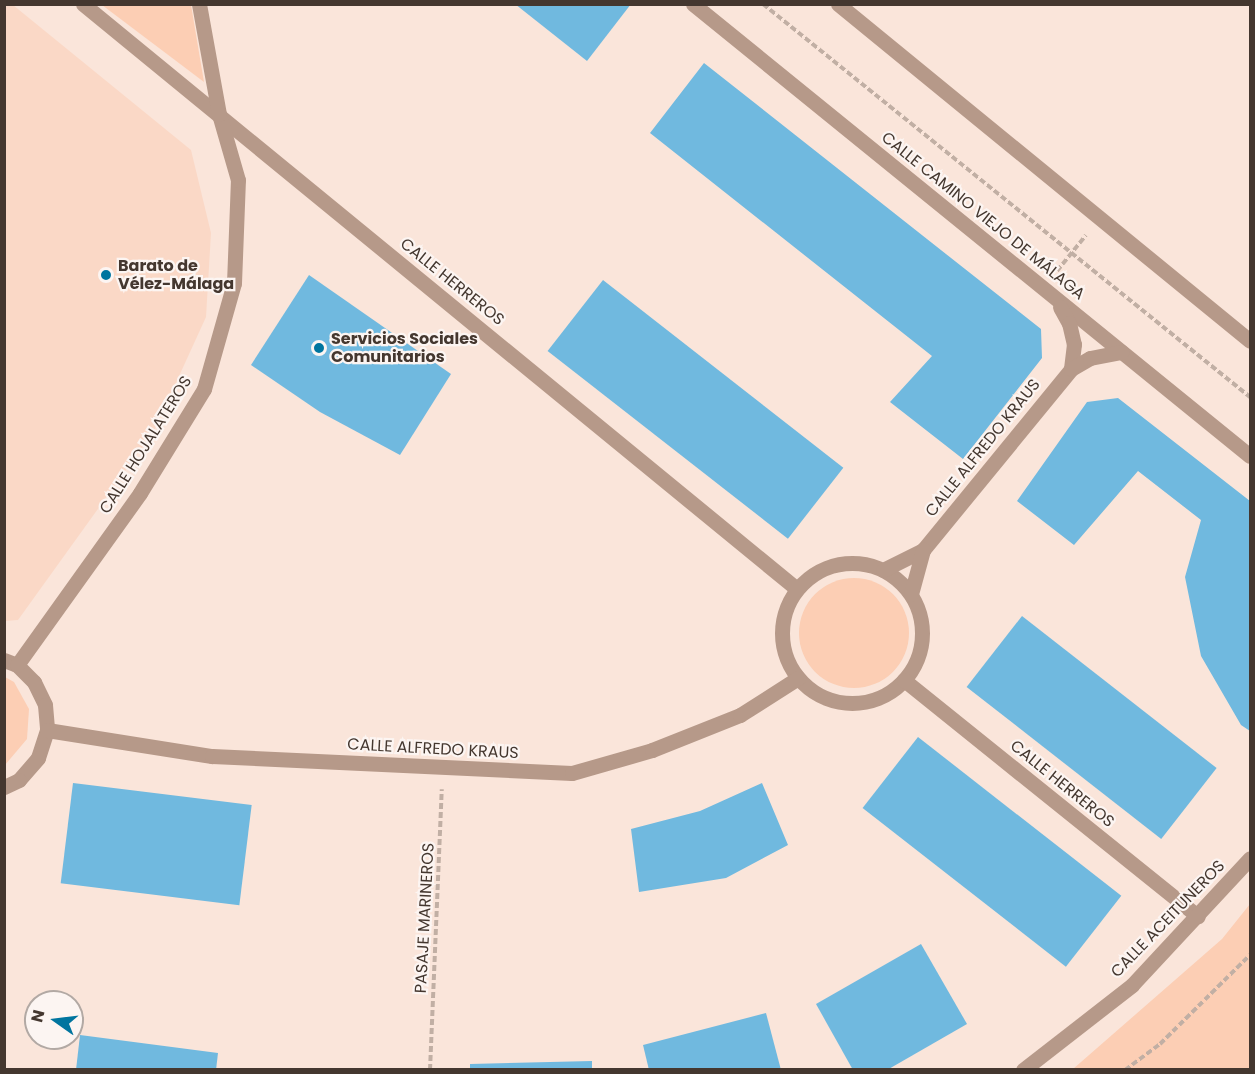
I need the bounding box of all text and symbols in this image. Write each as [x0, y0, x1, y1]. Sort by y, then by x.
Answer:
street label: CALLE CAMINO VIEJO DE MÁLAGA [878, 128, 1088, 304]
street label: CALLE HERREROS [396, 234, 508, 330]
place label: Barato de Vélez-Málaga [118, 256, 234, 294]
marker: Barato de Vélez-Málaga [99, 268, 113, 282]
place label: Servicios Sociales Comunitarios [331, 329, 478, 367]
marker: Servicios Sociales Comunitarios [312, 341, 326, 355]
street label: CALLE HOJALATEROS [96, 373, 196, 517]
street label: CALLE ALFREDO KRAUS [922, 375, 1044, 521]
street label: CALLE ALFREDO KRAUS [347, 735, 519, 763]
street label: CALLE HERREROS [1006, 736, 1118, 832]
street label: PASAJE MARINEROS [411, 842, 439, 994]
street label: CALLE ACEITUNEROS [1107, 856, 1229, 982]
north arrow [24, 990, 84, 1050]
text: N [25, 1007, 51, 1025]

